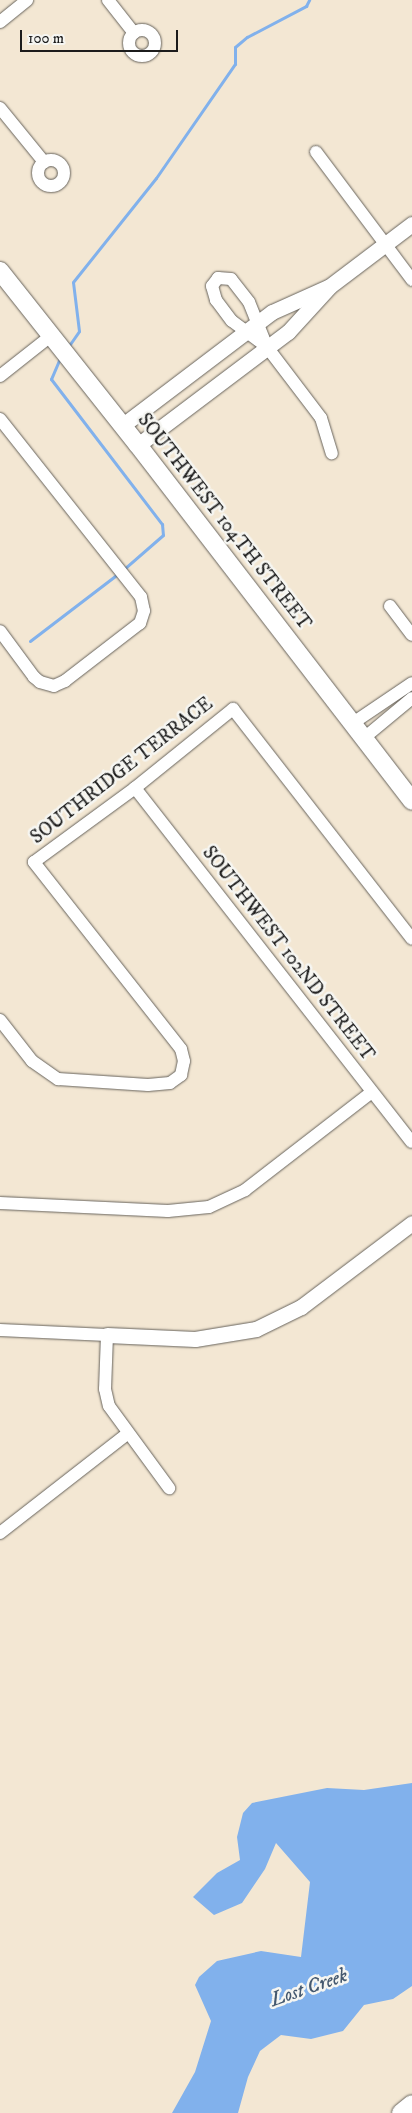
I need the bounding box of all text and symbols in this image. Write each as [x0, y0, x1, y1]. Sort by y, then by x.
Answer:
scale bar [22, 20, 180, 52]
text: 100 m [28, 29, 64, 48]
street label: SOUTHWEST 104TH STREET [132, 409, 316, 635]
street label: SOUTHRIDGE TERRACE [26, 693, 218, 849]
street label: SOUTHWEST 102ND STREET [197, 842, 379, 1066]
water label: Lost Creek [267, 1964, 351, 2012]

